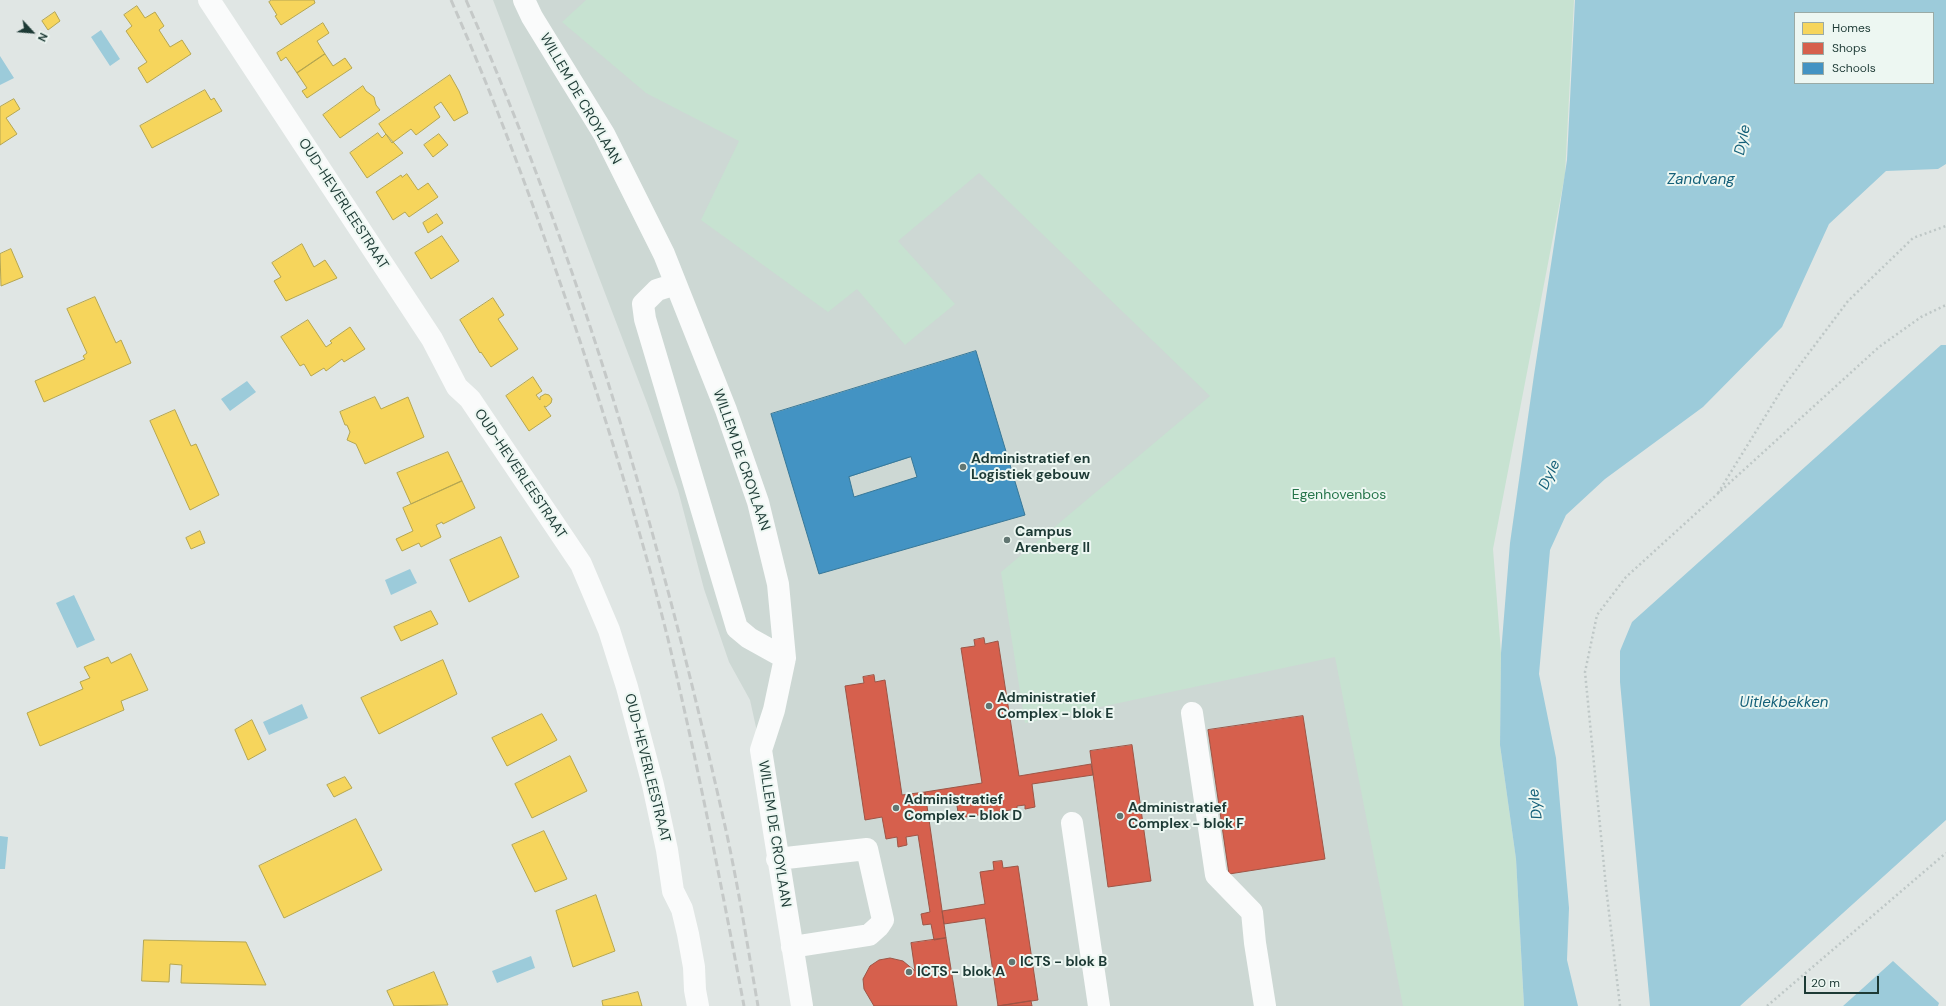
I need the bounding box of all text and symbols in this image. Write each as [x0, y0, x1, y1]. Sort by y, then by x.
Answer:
north arrow [12, 12, 52, 52]
legend [1794, 12, 1934, 84]
text: Homes [1832, 20, 1871, 36]
street label: WILLEM DE CROYLAAN [536, 30, 624, 168]
text: N [35, 31, 51, 44]
text: Shops [1832, 40, 1867, 56]
text: Schools [1832, 60, 1876, 76]
water label: Dyle [1731, 123, 1755, 157]
street label: OUD-HEVERLEESTRAAT [294, 135, 392, 273]
water label: Zandvang [1667, 171, 1735, 189]
street label: WILLEM DE CROYLAAN [709, 387, 773, 533]
street label: OUD-HEVERLEESTRAAT [470, 406, 570, 542]
place label: Administratief en Logistiek gebouw [971, 451, 1090, 484]
water label: Dyle [1535, 457, 1565, 493]
marker: Administratief en Logistiek gebouw [958, 462, 968, 472]
park label: Egenhovenbos [1292, 487, 1386, 503]
place label: Campus Arenberg II [1015, 524, 1090, 556]
marker: Campus Arenberg II [1002, 535, 1012, 545]
place label: Administratief Complex - blok E [997, 690, 1114, 722]
street label: OUD-HEVERLEESTRAAT [620, 692, 674, 844]
water label: Uitlekbekken [1740, 694, 1828, 712]
marker: Administratief Complex - blok E [984, 701, 994, 711]
street label: WILLEM DE CROYLAAN [754, 759, 794, 909]
water label: Dyle [1525, 788, 1547, 820]
place label: Administratief Complex - blok D [904, 792, 1022, 824]
place label: Administratief Complex - blok F [1128, 800, 1244, 832]
marker: Administratief Complex - blok D [891, 803, 901, 813]
marker: Administratief Complex - blok F [1115, 811, 1125, 821]
place label: ICTS - blok B [1020, 954, 1107, 970]
marker: ICTS - blok B [1007, 957, 1017, 967]
place label: ICTS - blok A [917, 964, 1005, 980]
marker: ICTS - blok A [904, 967, 914, 977]
scale bar [1806, 968, 1881, 994]
text: 20 m [1811, 975, 1840, 991]

